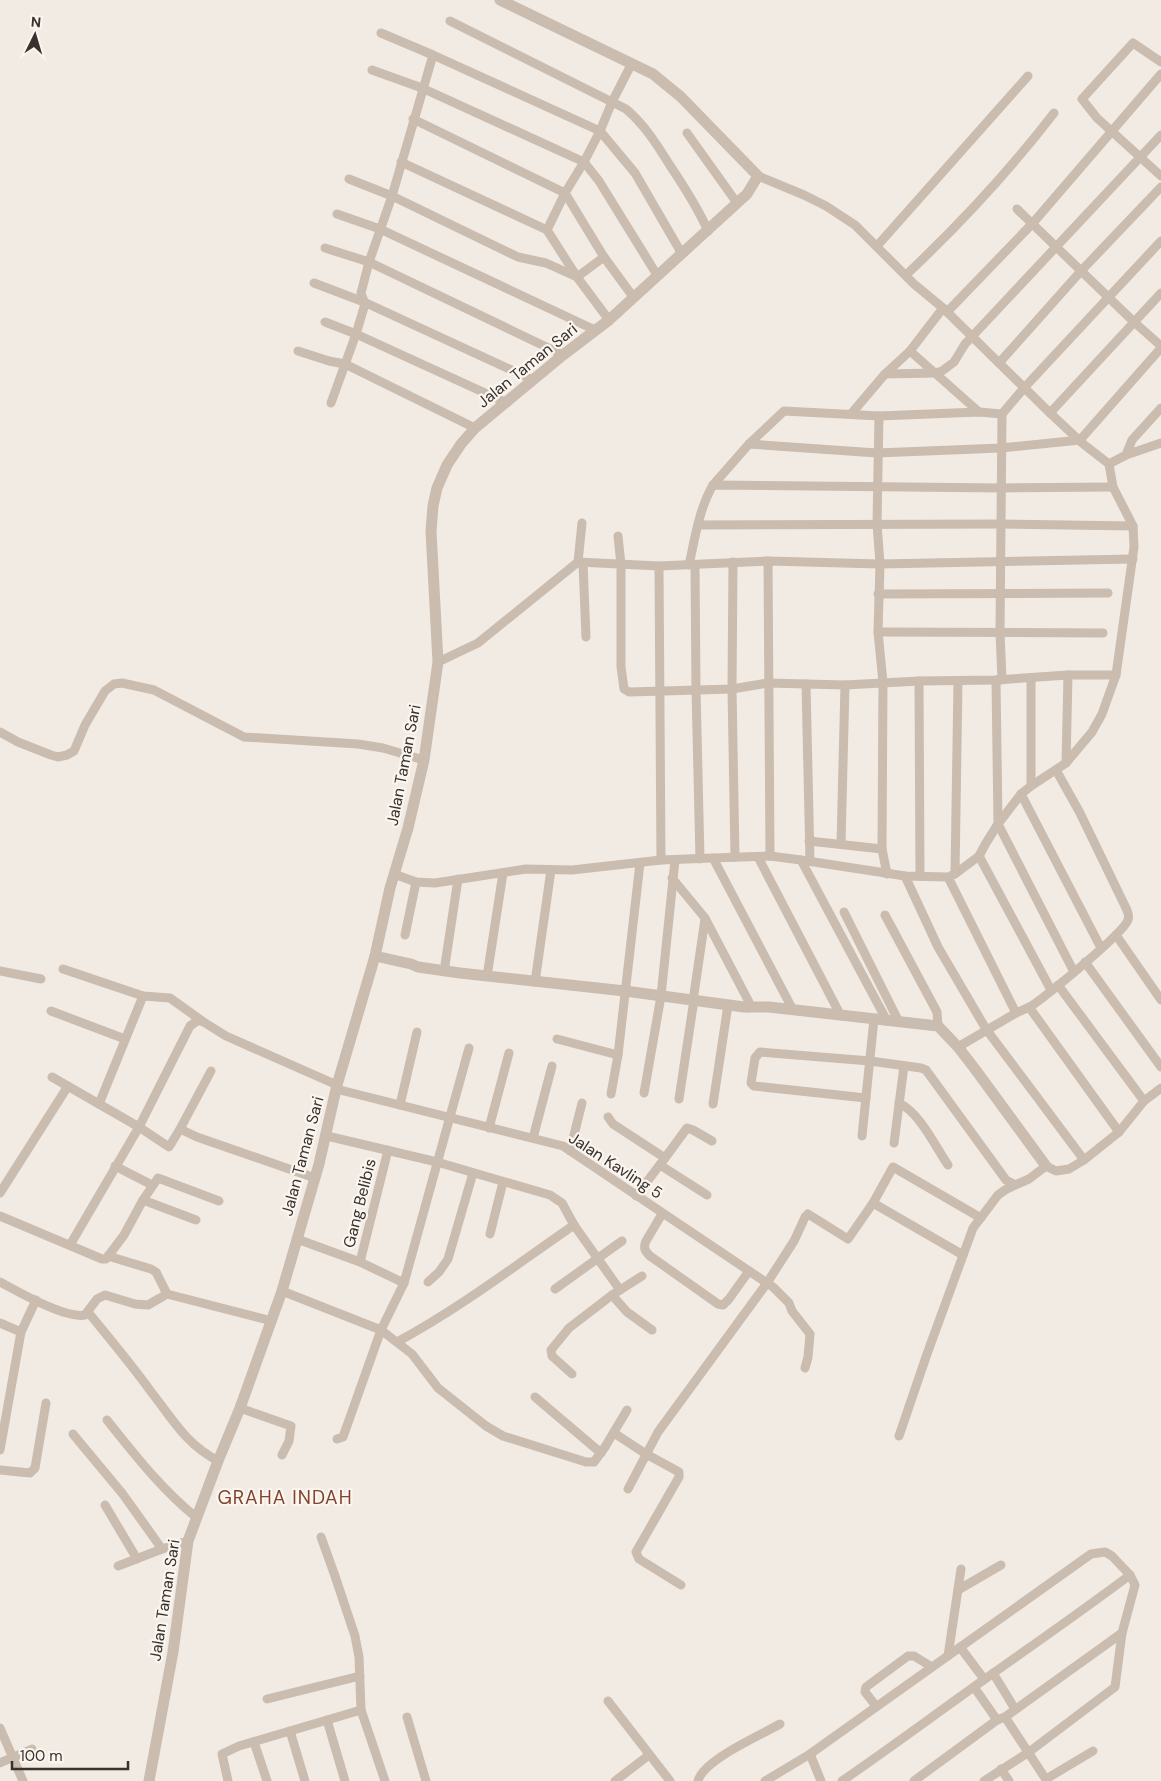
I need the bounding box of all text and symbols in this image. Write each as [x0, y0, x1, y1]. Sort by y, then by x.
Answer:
north arrow [10, 10, 60, 60]
text: N [30, 13, 42, 31]
street label: Jalan Taman Sari [473, 319, 582, 412]
street label: Jalan Taman Sari [381, 703, 426, 828]
street label: Jalan Taman Sari [276, 1094, 329, 1218]
street label: Jalan Kavling 5 [565, 1127, 667, 1204]
street label: Gang Belibis [338, 1156, 381, 1250]
district label: GRAHA INDAH [217, 1485, 353, 1510]
street label: Jalan Taman Sari [144, 1538, 184, 1663]
scale bar [12, 1738, 129, 1770]
text: 100 m [20, 1746, 63, 1766]

